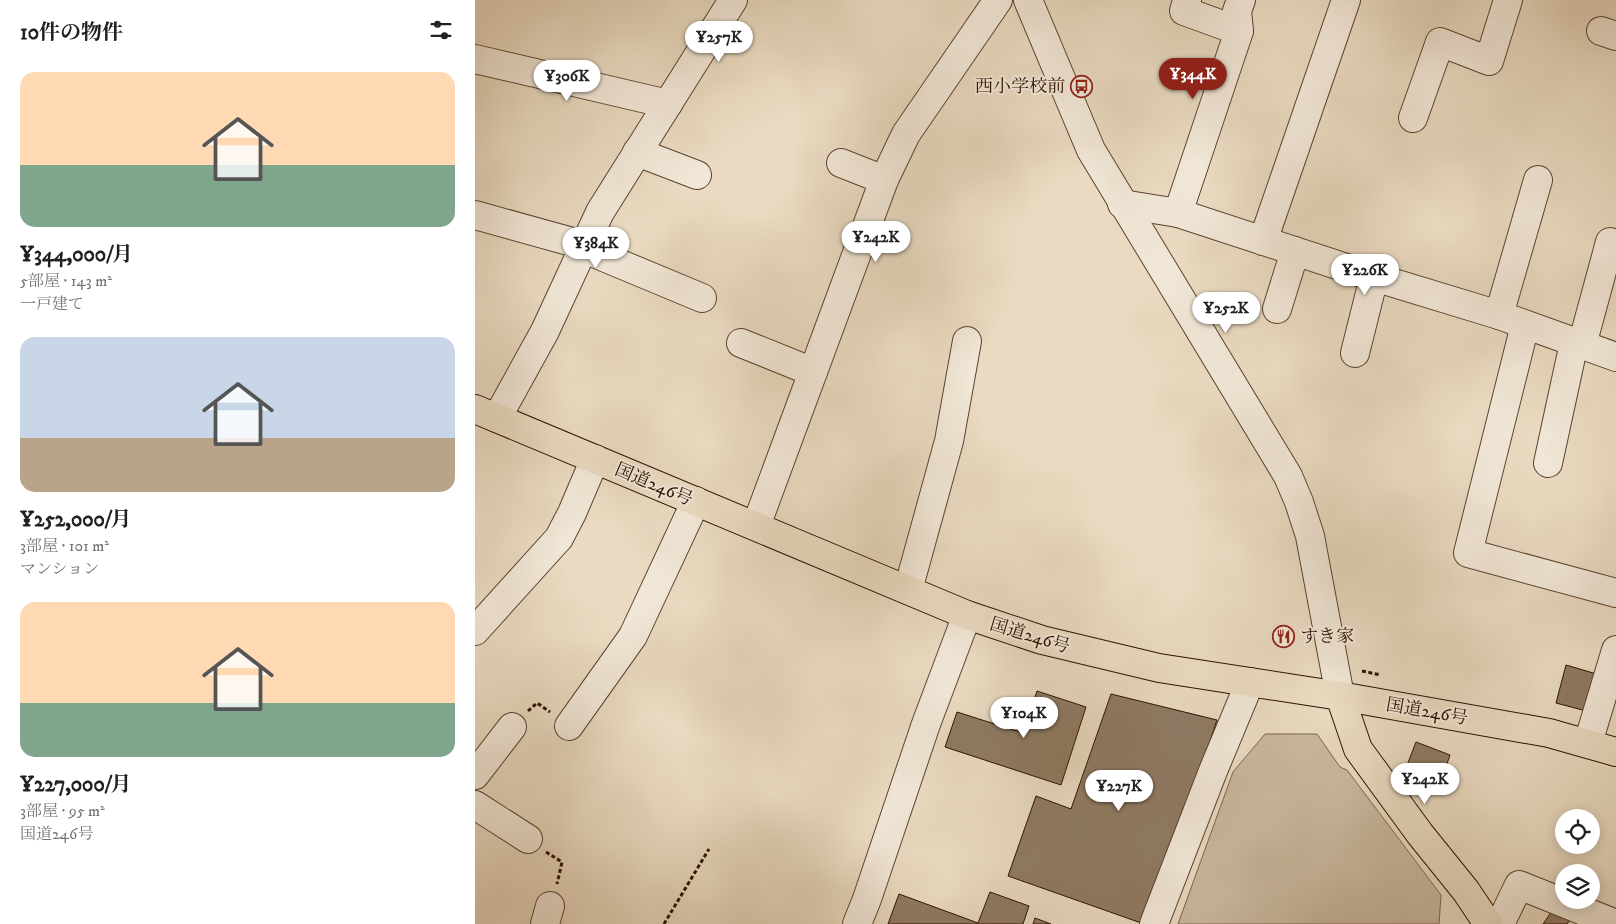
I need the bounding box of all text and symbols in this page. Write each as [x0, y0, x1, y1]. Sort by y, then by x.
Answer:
icon: filters [427, 16, 455, 44]
text: 10件の物件 [20, 20, 123, 46]
pin: ¥257K [684, 20, 754, 63]
text: ¥257K [696, 27, 742, 47]
pin: ¥344K [1158, 58, 1228, 100]
pin: ¥306K [532, 59, 602, 102]
text: ¥344K [1170, 64, 1216, 84]
text: ¥306K [545, 66, 589, 86]
bus stop icon: 西小学校前 [1069, 74, 1093, 98]
place label: 西小学校前 [975, 76, 1065, 98]
icon: home [193, 104, 283, 194]
pin: ¥242K [841, 220, 911, 263]
pin: ¥384K [561, 226, 631, 269]
text: ¥242K [853, 227, 899, 247]
text: ¥384K [573, 233, 619, 253]
text: ¥344,000/月 [20, 242, 133, 268]
pin: ¥226K [1330, 254, 1400, 296]
text: ¥226K [1342, 260, 1388, 280]
text: 5部屋 · 143 m² [20, 271, 112, 291]
pin: ¥252K [1191, 292, 1261, 334]
text: 一戸建て [20, 294, 84, 314]
text: ¥252K [1203, 298, 1249, 318]
icon: home [193, 369, 283, 459]
street label: 国道246号 [611, 459, 696, 511]
text: ¥252,000/月 [20, 507, 132, 533]
text: 3部屋 · 101 m² [20, 536, 109, 556]
text: マンション [20, 559, 99, 579]
street label: 国道246号 [987, 613, 1072, 659]
restaurant icon: すき家 [1272, 624, 1296, 648]
place label: すき家 [1300, 626, 1354, 648]
icon: home [193, 634, 283, 724]
street label: 国道246号 [1384, 694, 1469, 730]
pin: ¥104K [989, 696, 1059, 739]
text: ¥104K [1001, 703, 1047, 723]
pin: ¥242K [1390, 762, 1460, 805]
text: ¥242K [1402, 769, 1448, 789]
pin: ¥227K [1084, 770, 1154, 812]
text: ¥227,000/月 [20, 772, 131, 798]
text: ¥227K [1096, 776, 1142, 796]
text: 3部屋 · 95 m² [20, 801, 105, 821]
map controls [1555, 809, 1600, 909]
button: locate [1555, 809, 1600, 854]
text: 国道246号 [20, 824, 93, 844]
button: layers [1555, 864, 1600, 909]

